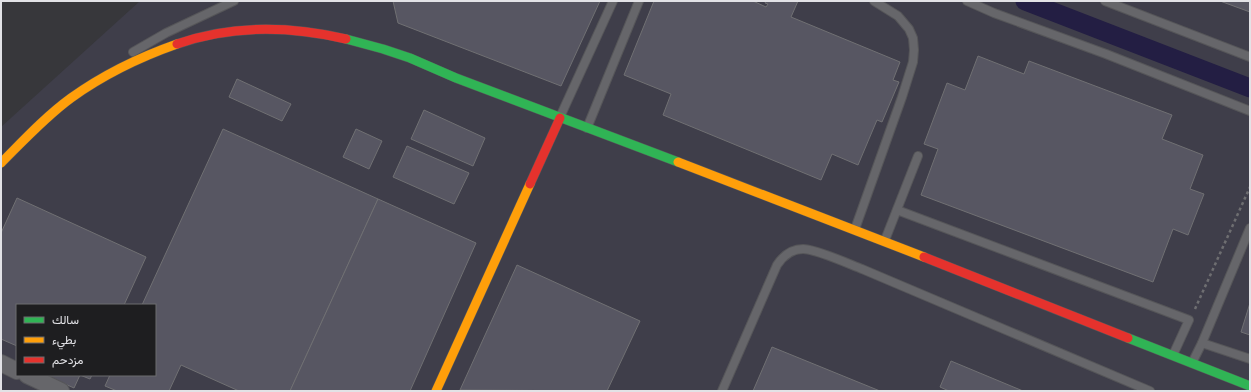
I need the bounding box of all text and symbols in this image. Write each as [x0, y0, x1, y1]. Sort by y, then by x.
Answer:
legend [16, 304, 156, 376]
text: سالك [52, 313, 79, 327]
text: بطيء [52, 333, 76, 350]
text: مزدحم [52, 353, 83, 368]

